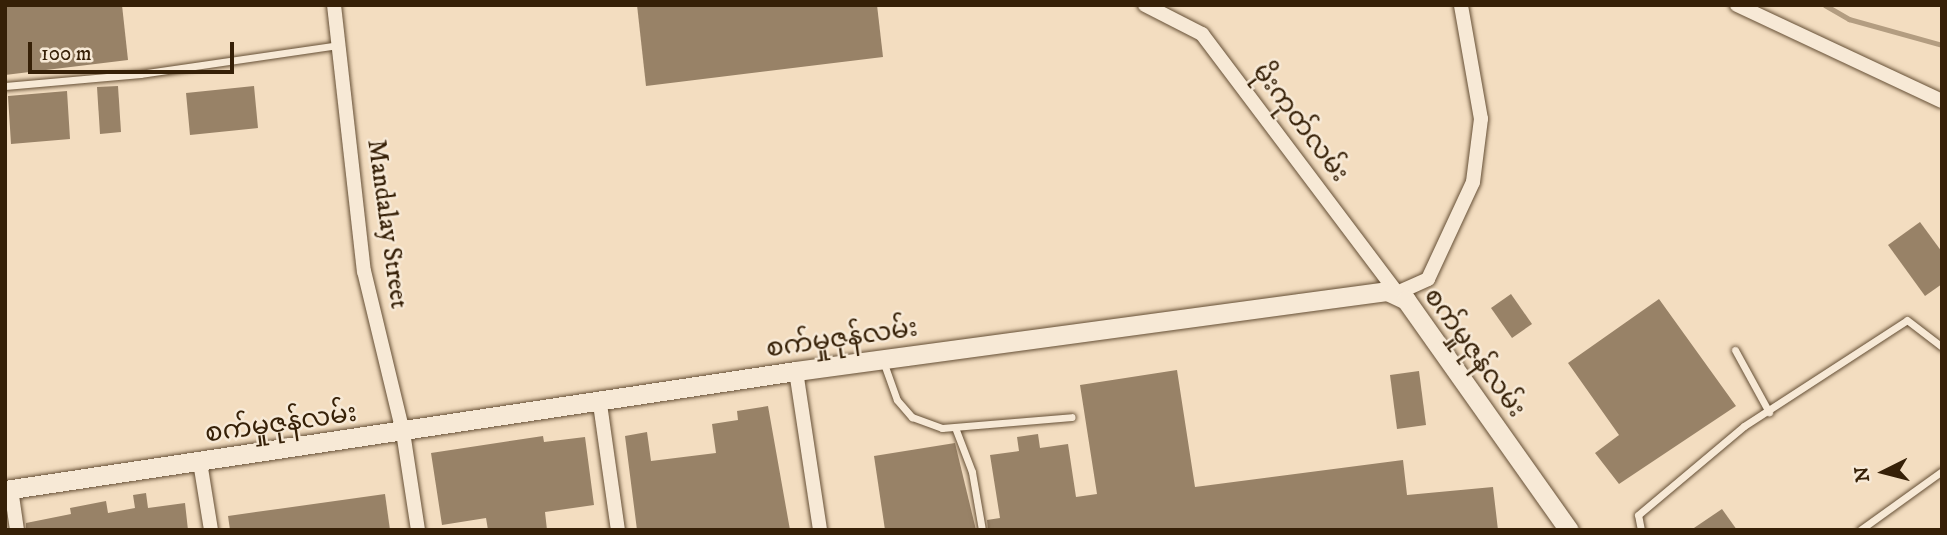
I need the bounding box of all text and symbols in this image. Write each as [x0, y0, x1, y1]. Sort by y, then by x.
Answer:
scale bar [32, 28, 238, 72]
text: 100 m [41, 41, 92, 67]
street label: မိုးကုတ်လမ်း [1245, 57, 1355, 189]
street label: Mandalay Street [360, 137, 414, 311]
street label: စက်မှုဇုန်လမ်း [1416, 282, 1532, 424]
street label: စက်မှုဇုန်လမ်း [764, 313, 920, 365]
street label: စက်မှုဇုန်လမ်း [203, 398, 359, 450]
north arrow [1849, 437, 1919, 507]
text: N [1850, 465, 1875, 483]

